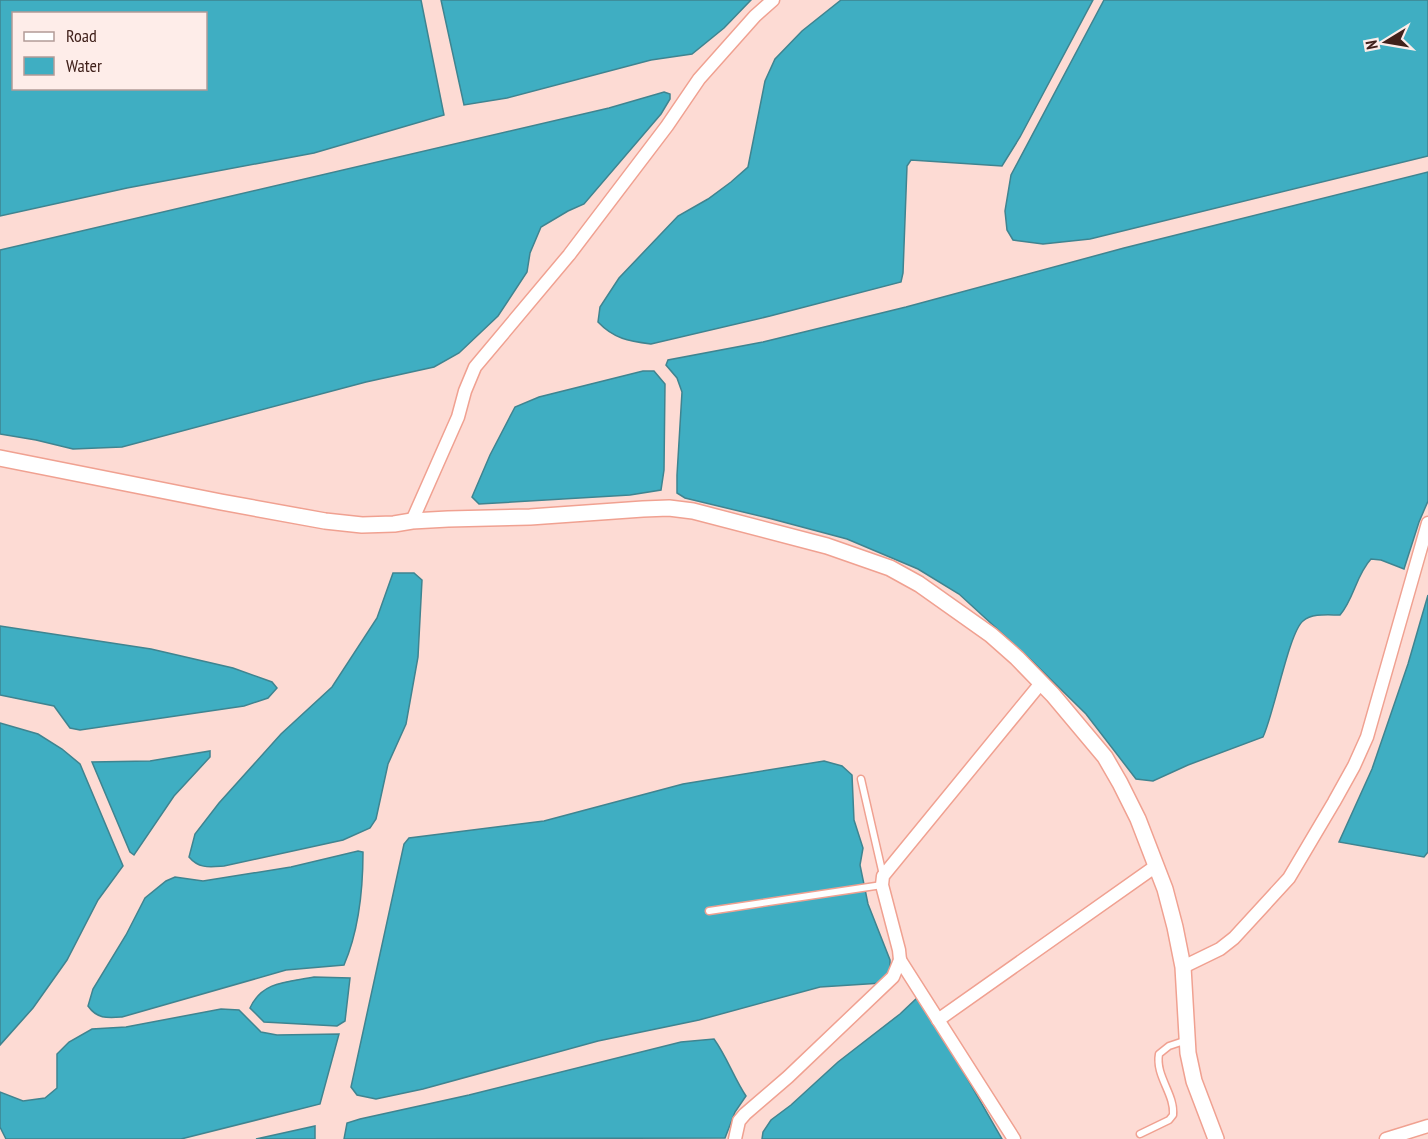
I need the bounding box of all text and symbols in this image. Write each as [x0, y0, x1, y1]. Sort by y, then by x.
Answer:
legend [12, 12, 207, 90]
north arrow [1356, 12, 1416, 72]
text: Road [66, 24, 97, 47]
text: N [1361, 39, 1382, 51]
text: Water [66, 54, 102, 77]

